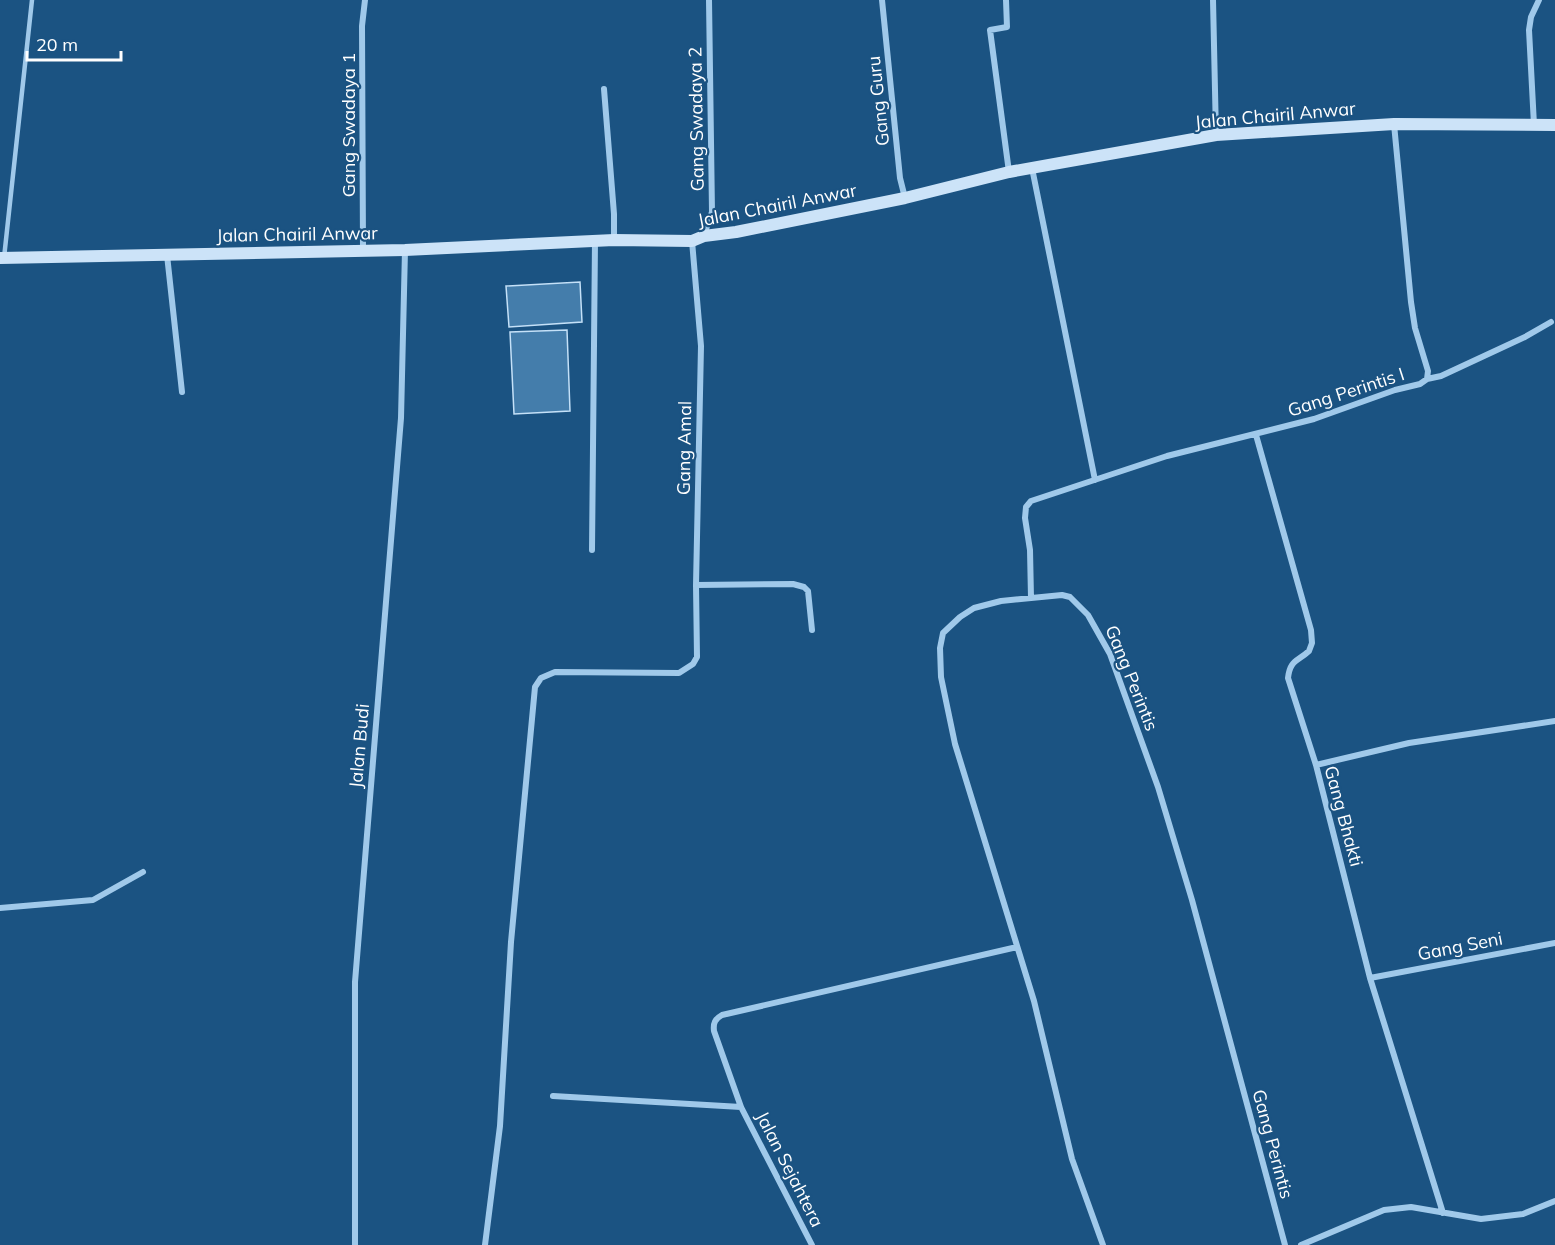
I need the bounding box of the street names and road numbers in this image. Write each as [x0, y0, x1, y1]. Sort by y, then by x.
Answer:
street label: Gang Swadaya 2 [683, 47, 709, 191]
street label: Gang Swadaya 1 [337, 53, 360, 197]
street label: Gang Guru [862, 55, 894, 147]
street label: Jalan Chairil Anwar [1194, 96, 1357, 133]
street label: Jalan Chairil Anwar [696, 178, 859, 232]
street label: Jalan Chairil Anwar [216, 221, 378, 247]
street label: Gang Perintis I [1285, 362, 1407, 422]
street label: Gang Amal [672, 401, 696, 495]
street label: Gang Perintis [1100, 622, 1164, 734]
street label: Jalan Budi [344, 703, 374, 789]
street label: Gang Bhakti [1320, 763, 1368, 869]
street label: Gang Seni [1416, 927, 1504, 965]
street label: Gang Perintis [1247, 1087, 1299, 1201]
street label: Jalan Sejahtera [751, 1107, 829, 1231]

